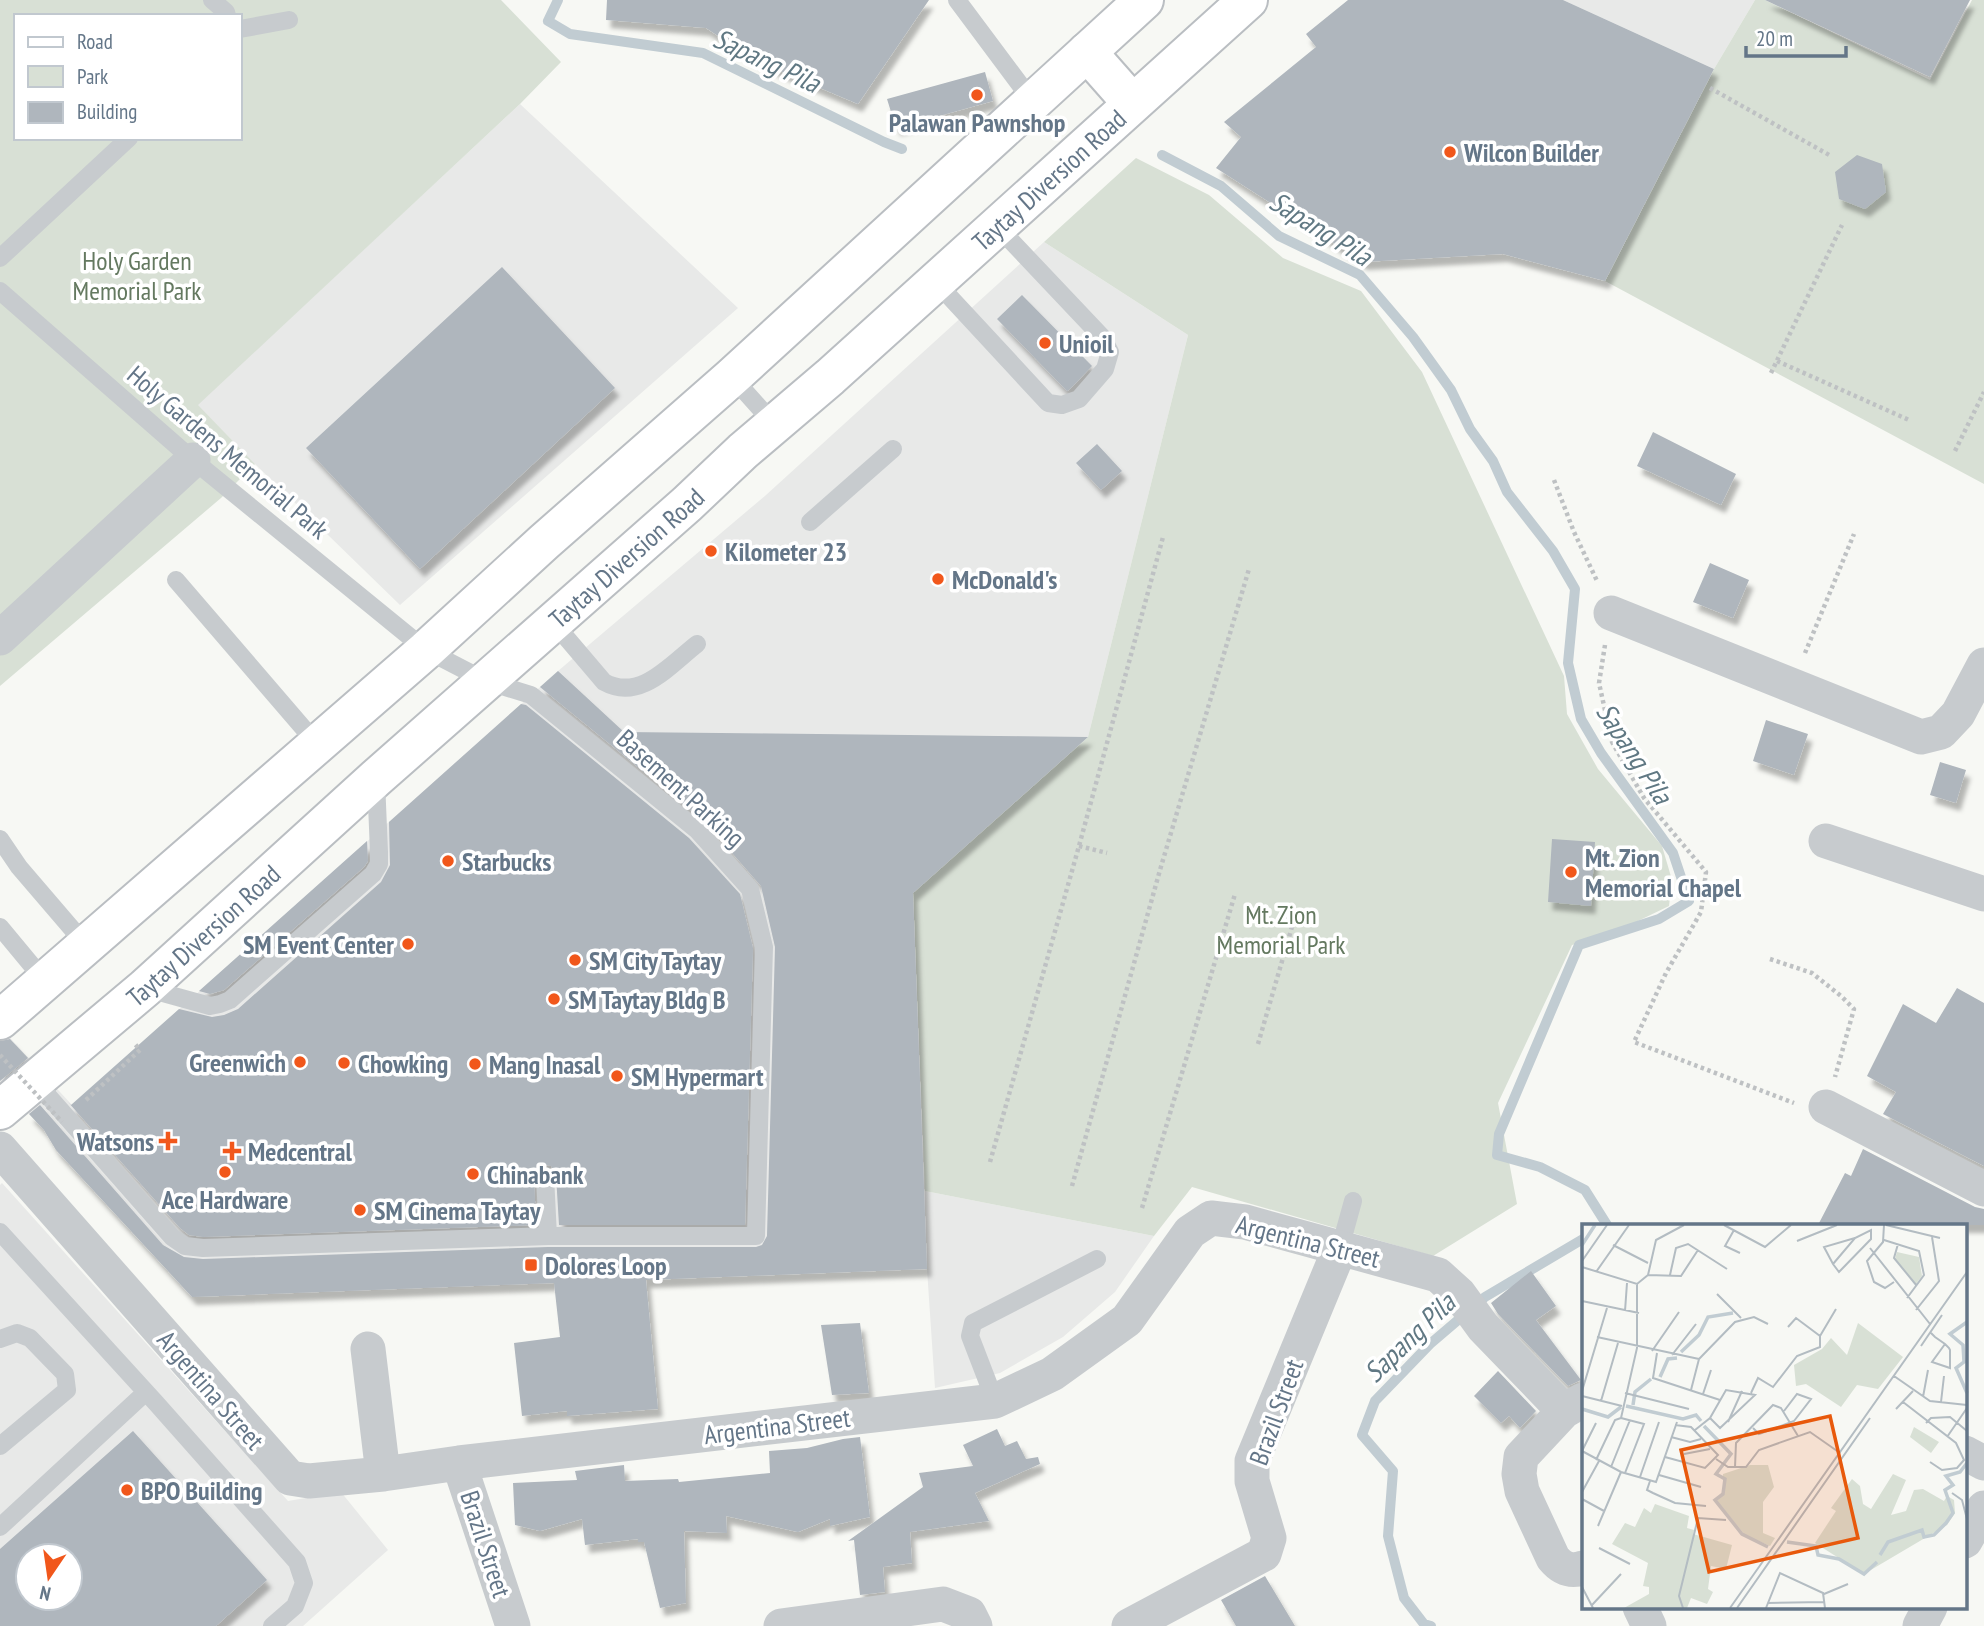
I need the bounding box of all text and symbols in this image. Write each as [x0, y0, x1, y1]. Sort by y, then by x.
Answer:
legend [14, 14, 242, 140]
scale bar [1746, 14, 1846, 58]
water label: Sapang Pila [708, 19, 828, 101]
text: 20 m [1756, 25, 1793, 52]
text: Road [77, 28, 113, 55]
text: Park [77, 63, 108, 90]
marker: Palawan Pawnshop [969, 87, 985, 103]
text: Building [77, 98, 137, 125]
street label: Taytay Diversion Road [965, 102, 1133, 258]
place label: Palawan Pawnshop [889, 106, 1065, 139]
place label: Wilcon Builder [1463, 136, 1599, 169]
marker: Wilcon Builder [1442, 144, 1458, 160]
water label: Sapang Pila [1263, 182, 1380, 275]
park label: Holy Garden Memorial Park [73, 244, 201, 307]
place label: Unioil [1059, 327, 1114, 360]
marker: Unioil [1037, 335, 1053, 351]
street label: Holy Gardens Memorial Park [121, 358, 335, 546]
street label: Taytay Diversion Road [542, 480, 711, 635]
place label: Kilometer 23 [725, 535, 847, 568]
marker: Kilometer 23 [703, 543, 719, 559]
place label: McDonald's [952, 563, 1057, 596]
marker: McDonald's [930, 571, 946, 587]
water label: Sapang Pila [1589, 695, 1682, 812]
street label: Basement Parking [610, 722, 752, 854]
place label: Mt. Zion Memorial Chapel [1585, 841, 1742, 904]
place label: Starbucks [462, 845, 551, 878]
marker: Starbucks [440, 853, 456, 869]
street label: Taytay Diversion Road [119, 857, 287, 1013]
marker: Mt. Zion Memorial Chapel [1563, 864, 1579, 880]
park label: Mt. Zion Memorial Park [1217, 898, 1345, 961]
place label: SM Event Center [243, 928, 394, 961]
marker: SM Event Center [400, 936, 416, 952]
place label: SM City Taytay [589, 944, 722, 977]
marker: SM City Taytay [567, 952, 583, 968]
place label: SM Taytay Bldg B [568, 983, 726, 1016]
marker: SM Taytay Bldg B [546, 991, 562, 1007]
place label: Greenwich [189, 1046, 286, 1079]
place label: Chowking [358, 1047, 448, 1080]
place label: Mang Inasal [489, 1048, 601, 1081]
marker: Greenwich [292, 1054, 308, 1070]
marker: Chowking [336, 1055, 352, 1071]
marker: Mang Inasal [467, 1056, 483, 1072]
place label: SM Hypermart [631, 1060, 764, 1093]
marker: SM Hypermart [609, 1068, 625, 1084]
place label: Watsons [76, 1125, 154, 1158]
marker: Watsons [160, 1133, 176, 1149]
place label: Medcentral [248, 1135, 352, 1168]
marker: Medcentral [222, 1141, 242, 1161]
place label: Chinabank [487, 1158, 584, 1191]
marker: Ace Hardware [217, 1164, 233, 1180]
marker: Chinabank [465, 1166, 481, 1182]
place label: Ace Hardware [161, 1183, 288, 1216]
place label: SM Cinema Taytay [374, 1194, 541, 1227]
marker: SM Cinema Taytay [352, 1202, 368, 1218]
street label: Argentina Street [1233, 1207, 1383, 1275]
inset map [1582, 1224, 1966, 1608]
place label: Dolores Loop [545, 1249, 667, 1282]
marker: Dolores Loop [523, 1257, 539, 1273]
water label: Sapang Pila [1355, 1283, 1464, 1390]
street label: Argentina Street [150, 1324, 272, 1456]
street label: Brazil Street [1242, 1355, 1310, 1469]
street label: Argentina Street [702, 1401, 852, 1451]
place label: BPO Building [141, 1474, 262, 1507]
marker: BPO Building [119, 1482, 135, 1498]
street label: Brazil Street [453, 1487, 519, 1601]
north arrow [14, 1542, 84, 1612]
text: N [37, 1581, 53, 1606]

